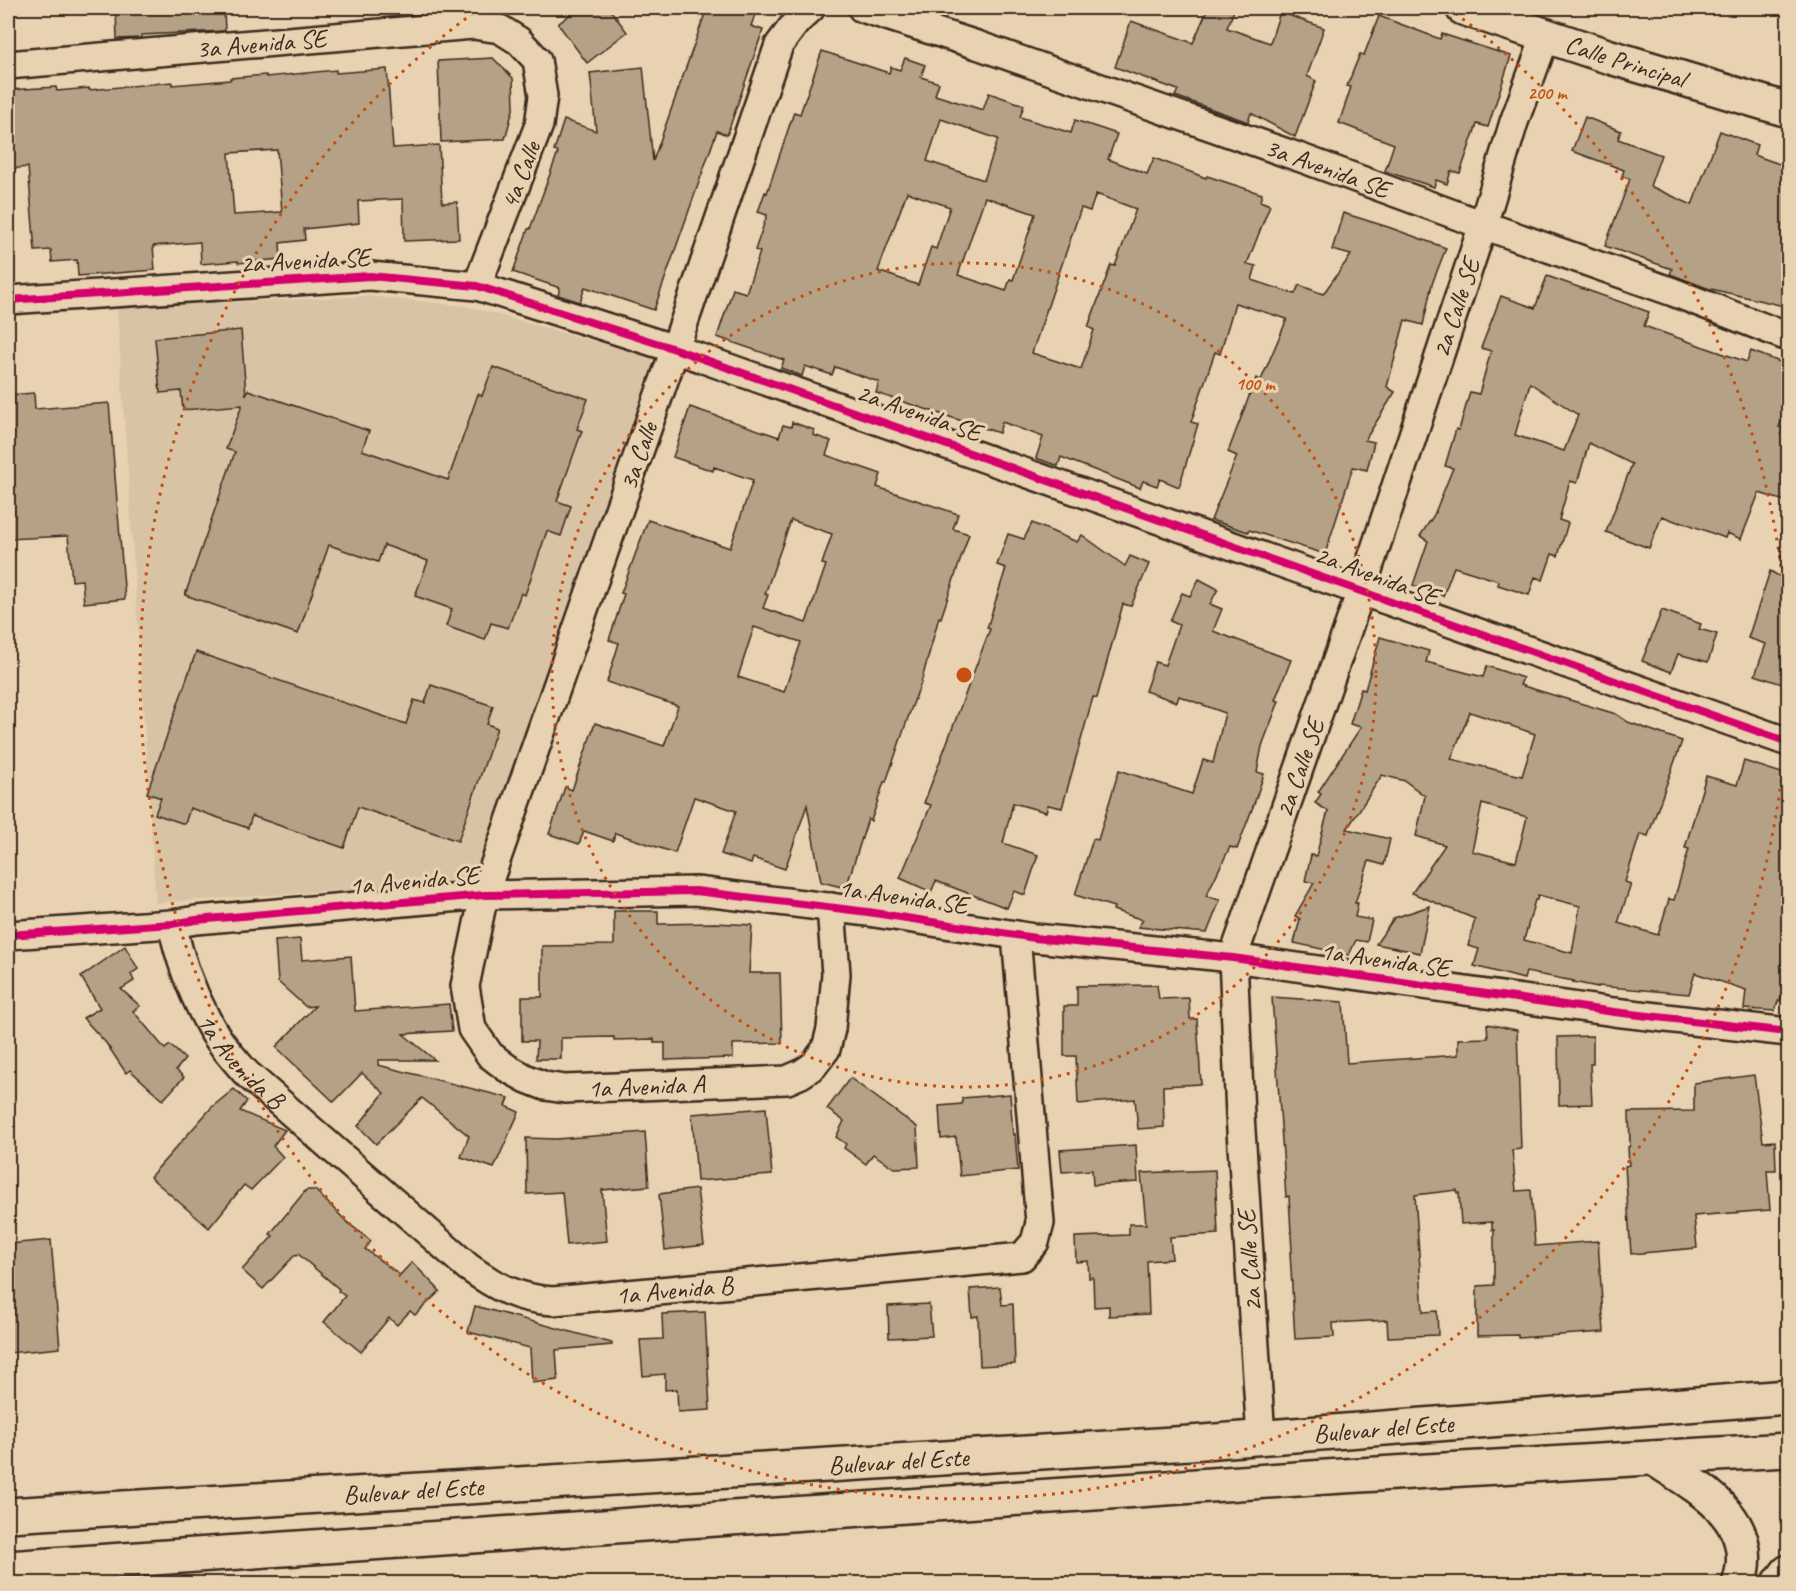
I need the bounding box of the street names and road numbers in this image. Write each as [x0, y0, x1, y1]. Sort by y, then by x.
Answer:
street label: 3a Avenida SE [195, 21, 331, 66]
street label: Calle Principal [1561, 27, 1694, 97]
street label: 3a Avenida SE [1261, 131, 1397, 207]
street label: 4a Calle [493, 135, 549, 213]
street label: 2a Avenida SE [239, 240, 374, 280]
street label: 2a Calle SE [1424, 251, 1489, 362]
street label: 2a Avenida SE [852, 376, 989, 450]
street label: 3a Calle [612, 417, 666, 494]
street label: 2a Avenida SE [1310, 538, 1447, 614]
street label: 2a Calle SE [1267, 712, 1333, 822]
street label: 1a Avenida SE [348, 858, 483, 903]
street label: 1a Avenida SE [836, 871, 973, 922]
street label: 1a Avenida SE [1318, 934, 1455, 985]
street label: 1a Avenida B [189, 1008, 292, 1117]
street label: 1a Avenida A [587, 1067, 707, 1105]
street label: 2a Calle SE [1229, 1206, 1270, 1313]
street label: 1a Avenida B [614, 1268, 736, 1312]
street label: Bulevar del Este [1312, 1407, 1456, 1450]
street label: Bulevar del Este [827, 1440, 971, 1482]
street label: Bulevar del Este [342, 1470, 486, 1512]

